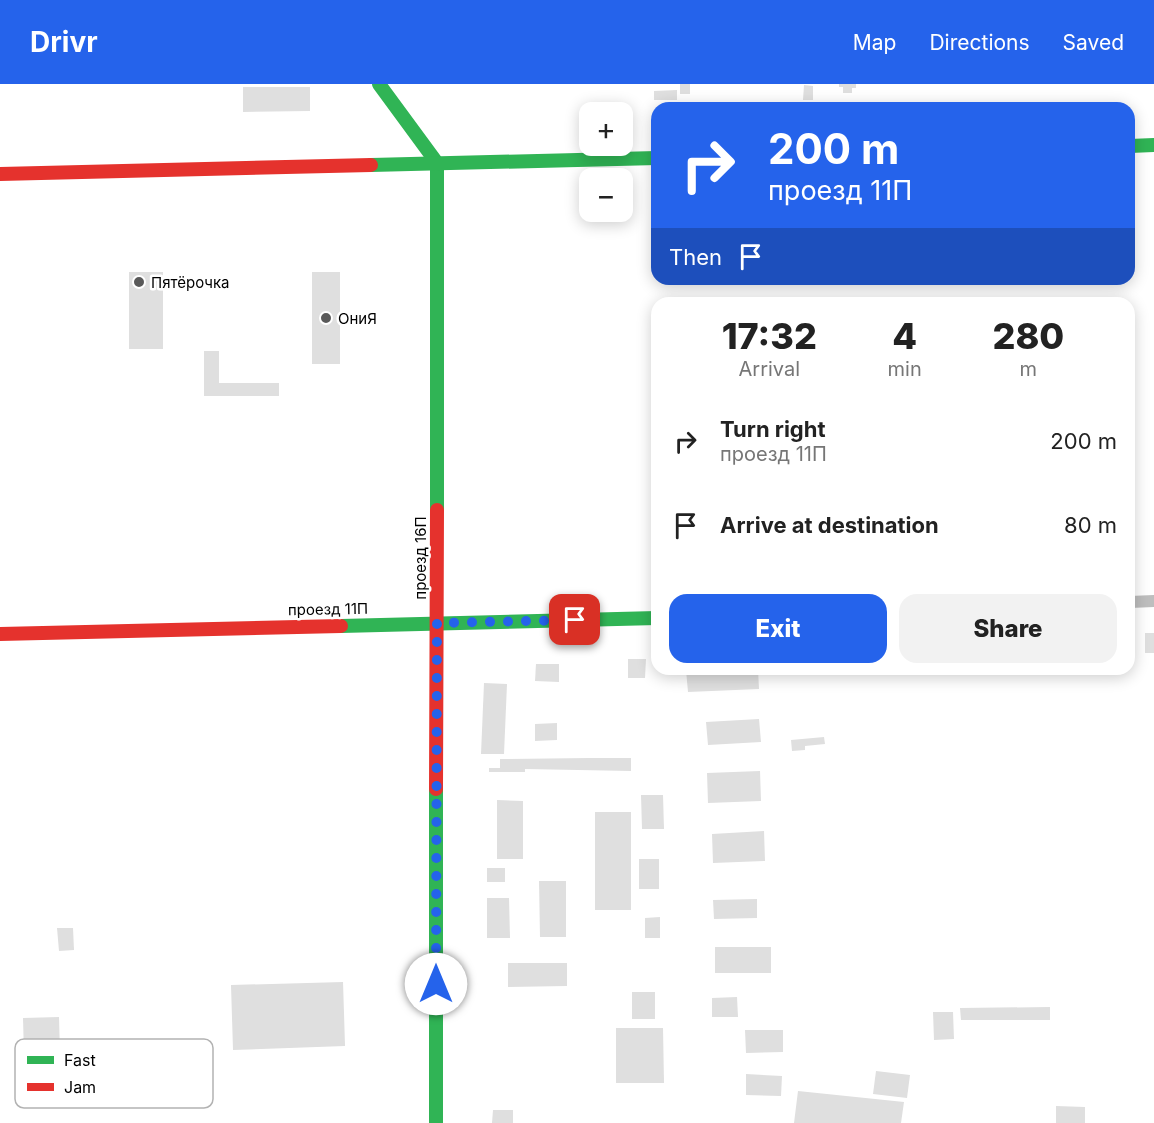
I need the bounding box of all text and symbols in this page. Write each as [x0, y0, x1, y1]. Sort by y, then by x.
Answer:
text: Drivr [30, 25, 98, 59]
text: Map [853, 30, 896, 55]
text: Directions [929, 30, 1030, 55]
text: Saved [1063, 30, 1124, 55]
map controls [579, 102, 633, 222]
button: + [579, 102, 633, 156]
text: 200 m [768, 123, 899, 174]
icon: right [669, 126, 747, 204]
button: − [579, 168, 633, 222]
text: проезд 11П [768, 174, 912, 207]
icon: arrive [734, 240, 767, 273]
text: Then [669, 244, 722, 270]
place label: Пятёрочка [151, 273, 230, 292]
marker: Пятёрочка [132, 275, 146, 289]
place label: ОниЯ [338, 309, 377, 328]
marker: ОниЯ [319, 311, 333, 325]
text: 17:32 [722, 314, 817, 358]
text: 4 [892, 314, 917, 358]
text: 280 [992, 314, 1064, 358]
text: Arrival [739, 357, 800, 381]
text: min [888, 357, 922, 381]
text: m [1020, 357, 1037, 381]
text: Turn right [720, 416, 826, 442]
icon: right [669, 425, 702, 458]
text: 200 m [1050, 428, 1117, 454]
text: проезд 11П [720, 442, 827, 466]
icon: arrive [669, 509, 702, 542]
text: Arrive at destination [720, 512, 939, 538]
text: 80 m [1064, 512, 1117, 538]
street label: проезд 16П [411, 516, 430, 600]
pin [549, 594, 600, 645]
button: Exit [669, 594, 887, 663]
button: Share [899, 594, 1117, 663]
street label: проезд 11П [288, 599, 368, 619]
icon: arrive [558, 603, 591, 636]
position arrow [404, 952, 468, 1016]
legend [15, 1039, 213, 1108]
text: Fast [64, 1050, 96, 1070]
text: Jam [64, 1077, 96, 1097]

